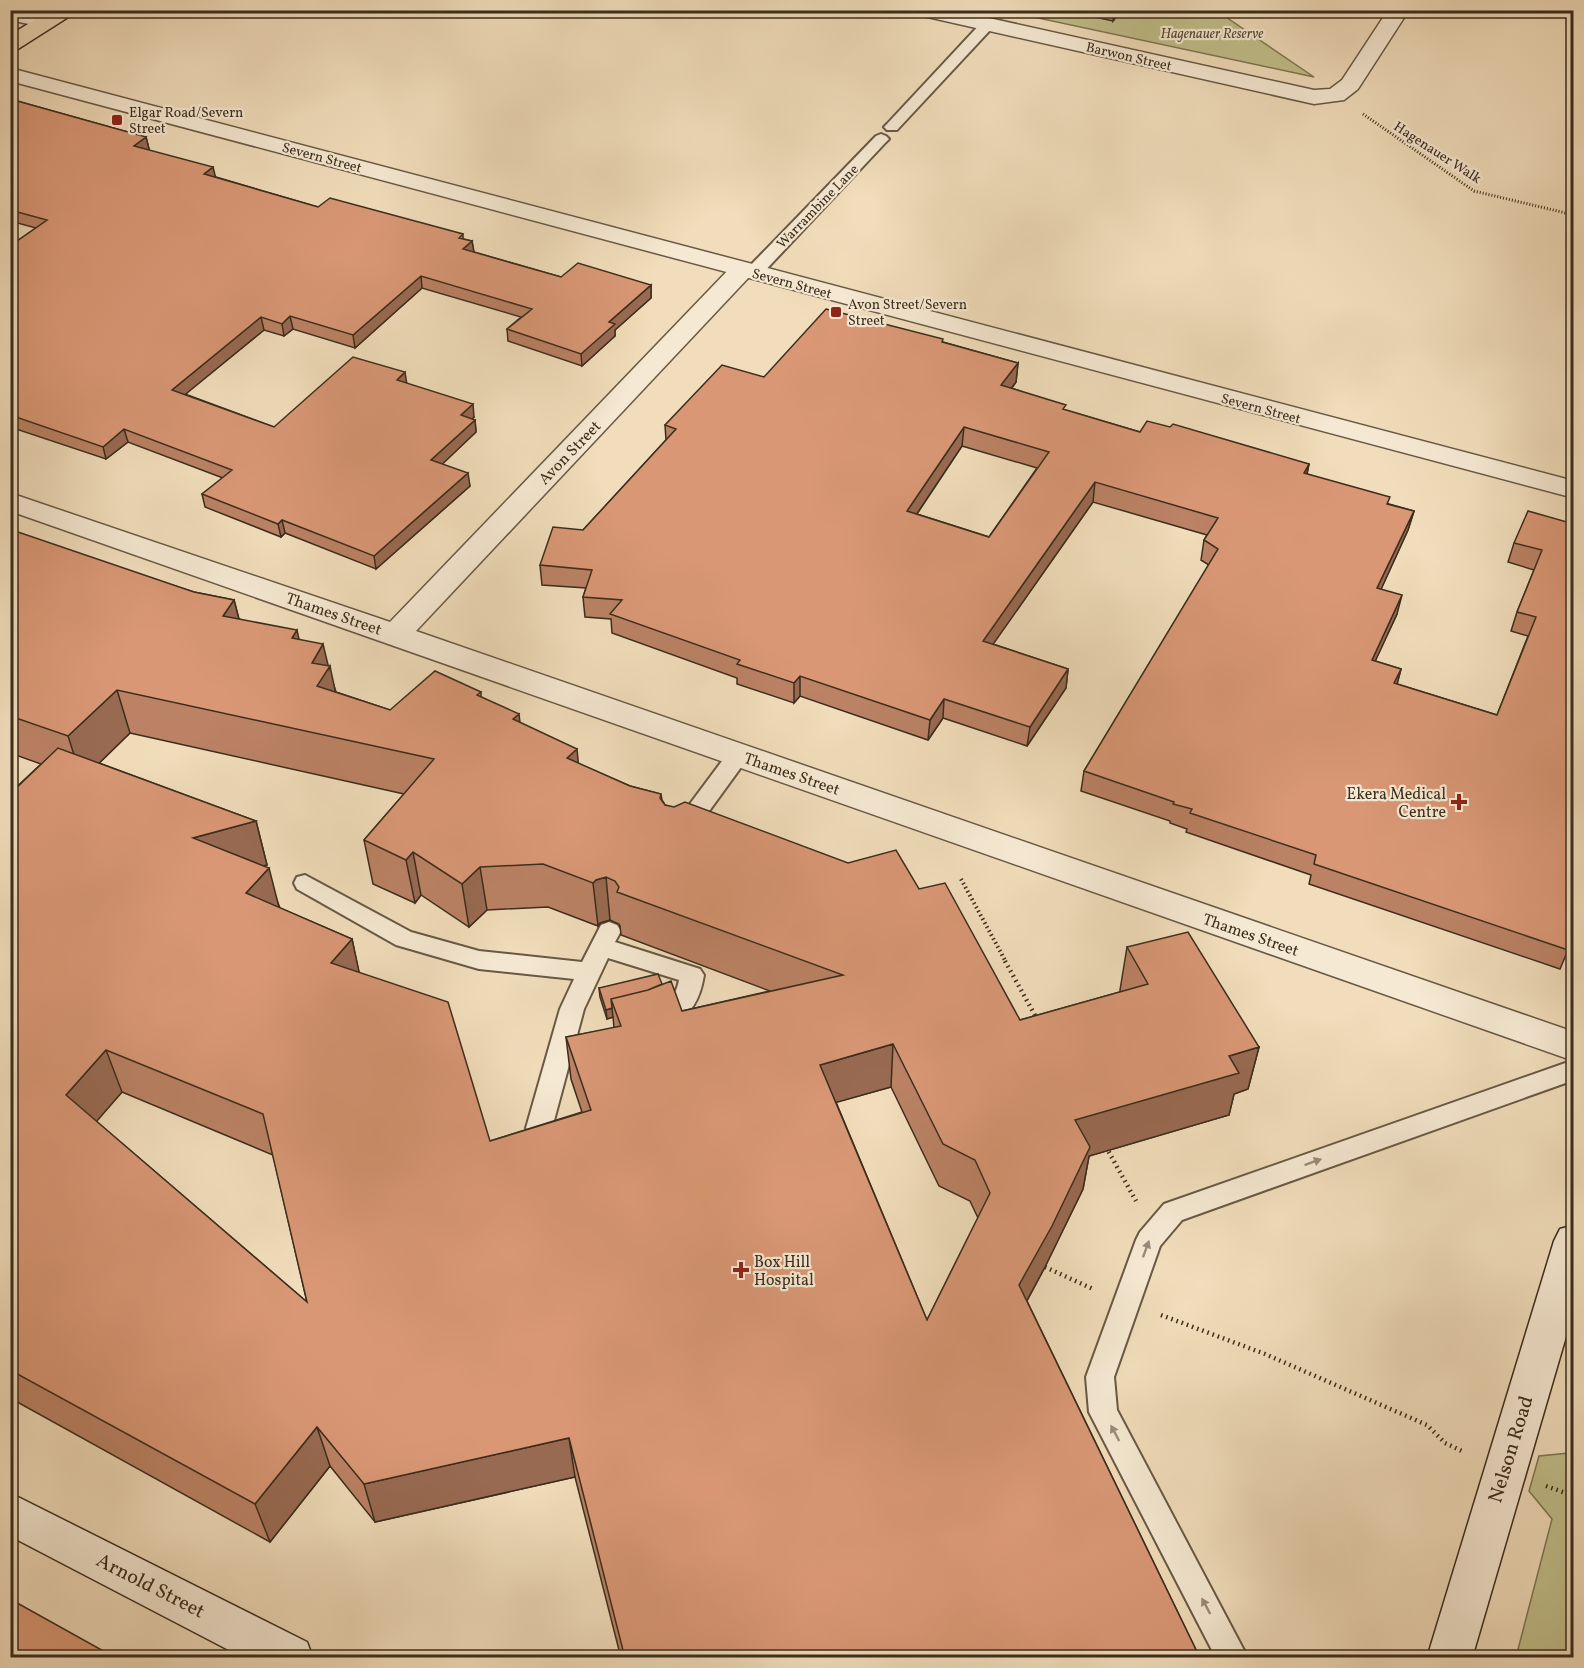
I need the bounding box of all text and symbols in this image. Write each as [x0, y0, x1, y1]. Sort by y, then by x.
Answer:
park label: Hagenauer Reserve [1161, 25, 1263, 44]
street label: Barwon Street [1084, 38, 1174, 77]
place label: Elgar Road/Severn Street [129, 104, 243, 139]
marker: Elgar Road/Severn Street [110, 113, 124, 127]
street label: Hagenauer Walk [1390, 118, 1485, 189]
street label: Severn Street [280, 139, 364, 178]
street label: Warrambine Lane [773, 160, 864, 253]
street label: Severn Street [750, 265, 834, 304]
place label: Avon Street/Severn Street [848, 296, 967, 331]
marker: Avon Street/Severn Street [829, 305, 843, 319]
street label: Severn Street [1219, 390, 1303, 429]
street label: Avon Street [534, 416, 607, 490]
street label: Thames Street [282, 588, 385, 642]
street label: Thames Street [740, 748, 843, 802]
place label: Ekera Medical Centre [1347, 784, 1446, 824]
marker: Ekera Medical Centre [1450, 793, 1468, 811]
street label: Thames Street [1199, 909, 1302, 963]
one-way arrow [1304, 1157, 1322, 1167]
one-way arrow [1141, 1240, 1151, 1258]
place label: Box Hill Hospital [754, 1252, 814, 1292]
marker: Box Hill Hospital [732, 1261, 750, 1279]
street label: Nelson Road [1482, 1393, 1541, 1507]
one-way arrow [1110, 1425, 1120, 1442]
street label: Arnold Street [91, 1547, 209, 1626]
one-way arrow [1201, 1597, 1211, 1614]

